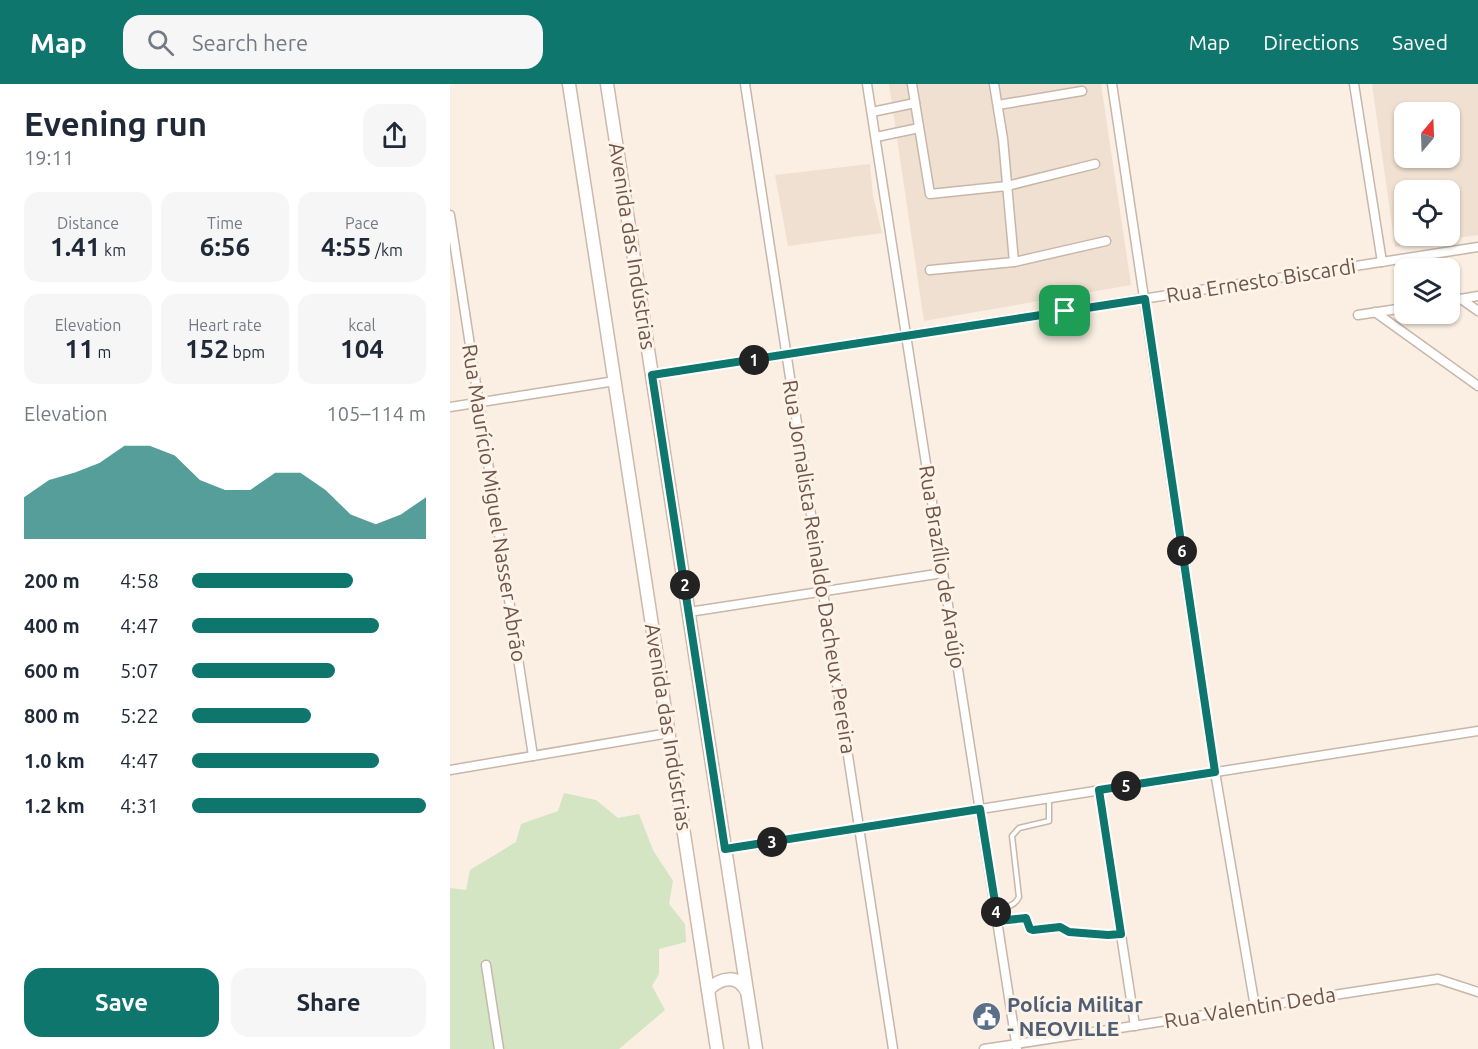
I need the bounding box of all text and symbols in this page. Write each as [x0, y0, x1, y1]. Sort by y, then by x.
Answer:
search box [123, 15, 543, 69]
icon: search [144, 26, 177, 59]
text: Map [30, 27, 87, 58]
text: Search here [192, 30, 308, 55]
text: Map [1189, 30, 1230, 54]
text: Directions [1263, 30, 1359, 54]
text: Saved [1392, 30, 1448, 54]
north arrow [1394, 102, 1460, 168]
map controls [1394, 102, 1460, 324]
button: share [363, 104, 426, 167]
text: Evening run [24, 105, 207, 142]
street label: Avenida das Indústrias [605, 141, 661, 351]
text: 19:11 [24, 146, 74, 169]
button: locate [1394, 180, 1460, 246]
text: Distance [57, 214, 119, 232]
text: Time [207, 214, 243, 232]
text: Pace [345, 214, 379, 232]
text: 1.41 [50, 232, 100, 261]
text: 6:56 [200, 232, 250, 261]
text: 4:55 [321, 232, 371, 261]
text: km [100, 241, 126, 259]
text: /km [371, 241, 403, 259]
street label: Rua Ernesto Biscardi [1164, 253, 1357, 307]
button: layers [1394, 258, 1460, 324]
pin [1039, 285, 1090, 336]
icon: arrive [1048, 294, 1081, 327]
text: Elevation [55, 316, 121, 334]
text: Heart rate [188, 316, 262, 334]
text: kcal [348, 316, 376, 334]
text: 11 [65, 334, 94, 363]
text: 152 [185, 334, 229, 363]
text: 104 [340, 334, 384, 363]
street label: Rua Maurício Miguel Nasser Abrão [458, 342, 532, 663]
text: m [94, 343, 111, 361]
text: bpm [229, 343, 265, 361]
pin: 1 [739, 345, 769, 375]
text: 1 [749, 351, 759, 369]
street label: Rua Jornalista Reinaldo Dacheux Pereira [779, 378, 861, 756]
text: Elevation [24, 402, 107, 425]
text: 105–114 m [327, 402, 426, 425]
street label: Rua Brazílio de Araújo [915, 463, 971, 670]
pin: 6 [1167, 536, 1197, 566]
text: 6 [1177, 542, 1187, 560]
text: 200 m [24, 569, 80, 592]
text: 4:58 [120, 569, 159, 592]
pin: 2 [670, 570, 700, 600]
text: 2 [680, 576, 690, 594]
text: 400 m [24, 614, 80, 637]
text: 4:47 [120, 614, 159, 637]
street label: Avenida das Indústrias [641, 622, 697, 832]
text: 600 m [24, 659, 80, 682]
text: 5:07 [120, 659, 159, 682]
text: 800 m [24, 704, 80, 727]
text: 5:22 [120, 704, 159, 727]
text: 1.0 km [24, 749, 85, 772]
text: 4:47 [120, 749, 159, 772]
pin: 5 [1111, 771, 1141, 801]
text: 5 [1121, 777, 1131, 795]
text: 1.2 km [24, 794, 85, 817]
text: 4:31 [120, 794, 159, 817]
pin: 3 [757, 827, 787, 857]
text: 3 [767, 833, 777, 851]
pin: 4 [981, 897, 1011, 927]
text: 4 [991, 903, 1001, 921]
button: Save [24, 968, 219, 1037]
button: Share [231, 968, 426, 1037]
street label: Rua Valentin Deda [1162, 982, 1337, 1032]
place label: Polícia Militar - NEOVILLE [1007, 992, 1143, 1040]
public building icon: Polícia Militar - NEOVILLE [970, 1001, 1002, 1033]

